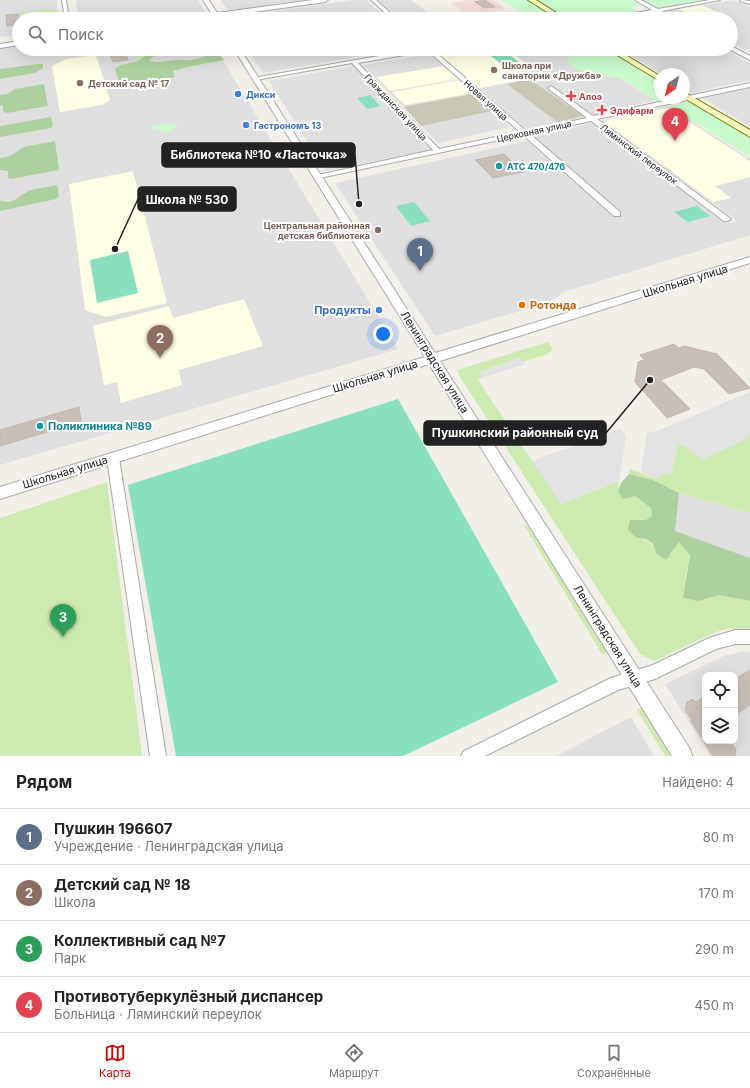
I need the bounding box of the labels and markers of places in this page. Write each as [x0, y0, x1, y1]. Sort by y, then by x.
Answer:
place label: Школа при санатории «Дружба» [502, 60, 602, 81]
marker: Школа при санатории «Дружба» [489, 65, 499, 75]
marker: Детский сад № 17 [75, 78, 85, 88]
place label: Детский сад № 17 [88, 78, 169, 89]
marker: Дикси [233, 89, 243, 99]
place label: Дикси [246, 89, 276, 100]
marker: Алоэ [566, 91, 576, 101]
place label: Алоэ [579, 91, 602, 102]
marker: Эдифарм [597, 105, 607, 115]
place label: Эдифарм [610, 105, 654, 116]
pin: 4 [662, 108, 688, 141]
marker: Гастрономъ 13 [241, 120, 251, 130]
place label: Гастрономъ 13 [254, 120, 322, 131]
callout: Библиотека №10 «Ласточка» [162, 143, 355, 167]
marker: АТС 470/476 [494, 161, 504, 171]
place label: АТС 470/476 [507, 161, 565, 172]
callout: Школа № 530 [138, 187, 236, 211]
place label: Центральная районная детская библиотека [264, 220, 370, 241]
marker: Центральная районная детская библиотека [373, 225, 383, 235]
pin: 1 [407, 238, 433, 271]
place label: Ротонда [530, 298, 576, 312]
marker: Ротонда [517, 300, 527, 310]
place label: Продукты [314, 303, 371, 317]
marker: Продукты [374, 305, 384, 315]
pin: 2 [147, 325, 173, 358]
place label: Поликлиника №89 [48, 419, 152, 433]
marker: Поликлиника №89 [35, 421, 45, 431]
callout: Пушкинский районный суд [424, 421, 606, 445]
pin: 3 [50, 604, 76, 637]

